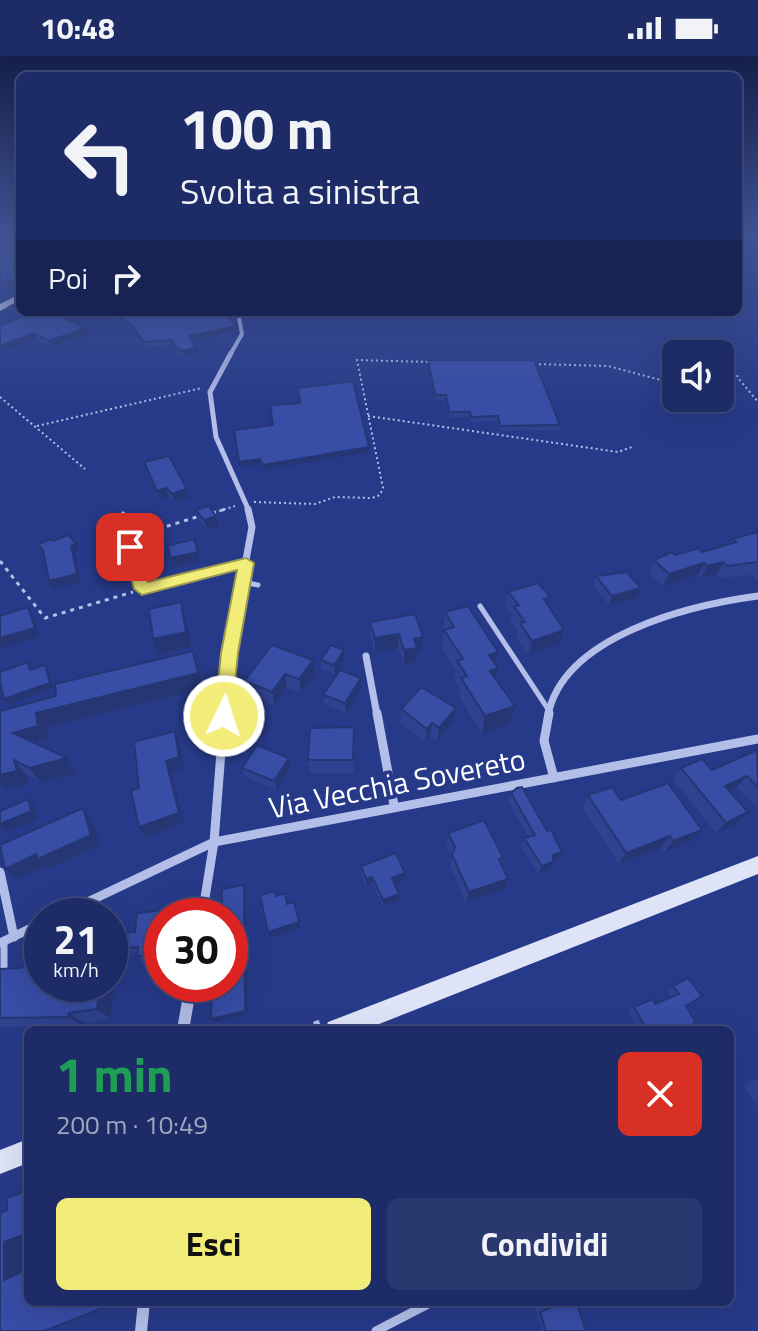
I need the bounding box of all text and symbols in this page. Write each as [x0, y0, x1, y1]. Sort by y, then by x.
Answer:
text: 10:48 [40, 5, 115, 51]
text: 100 m [180, 86, 333, 171]
icon: left [48, 104, 152, 208]
text: Svolta a sinistra [180, 163, 420, 218]
text: Poi [48, 255, 88, 301]
icon: right [104, 256, 148, 300]
map controls [662, 340, 734, 412]
button: sound [662, 340, 734, 412]
pin [96, 513, 164, 581]
icon: arrive [108, 525, 152, 569]
position arrow [182, 674, 266, 758]
street label: Via Vecchia Sovereto [265, 736, 529, 830]
speed limit sign: 30 [144, 898, 248, 1002]
text: 21 [54, 909, 98, 970]
text: km/h [53, 954, 99, 985]
text: 1 min [56, 1038, 173, 1111]
button: close [618, 1052, 702, 1136]
text: 200 m · 10:49 [56, 1105, 208, 1144]
button: Esci [56, 1198, 371, 1290]
button: Condividi [387, 1198, 702, 1290]

